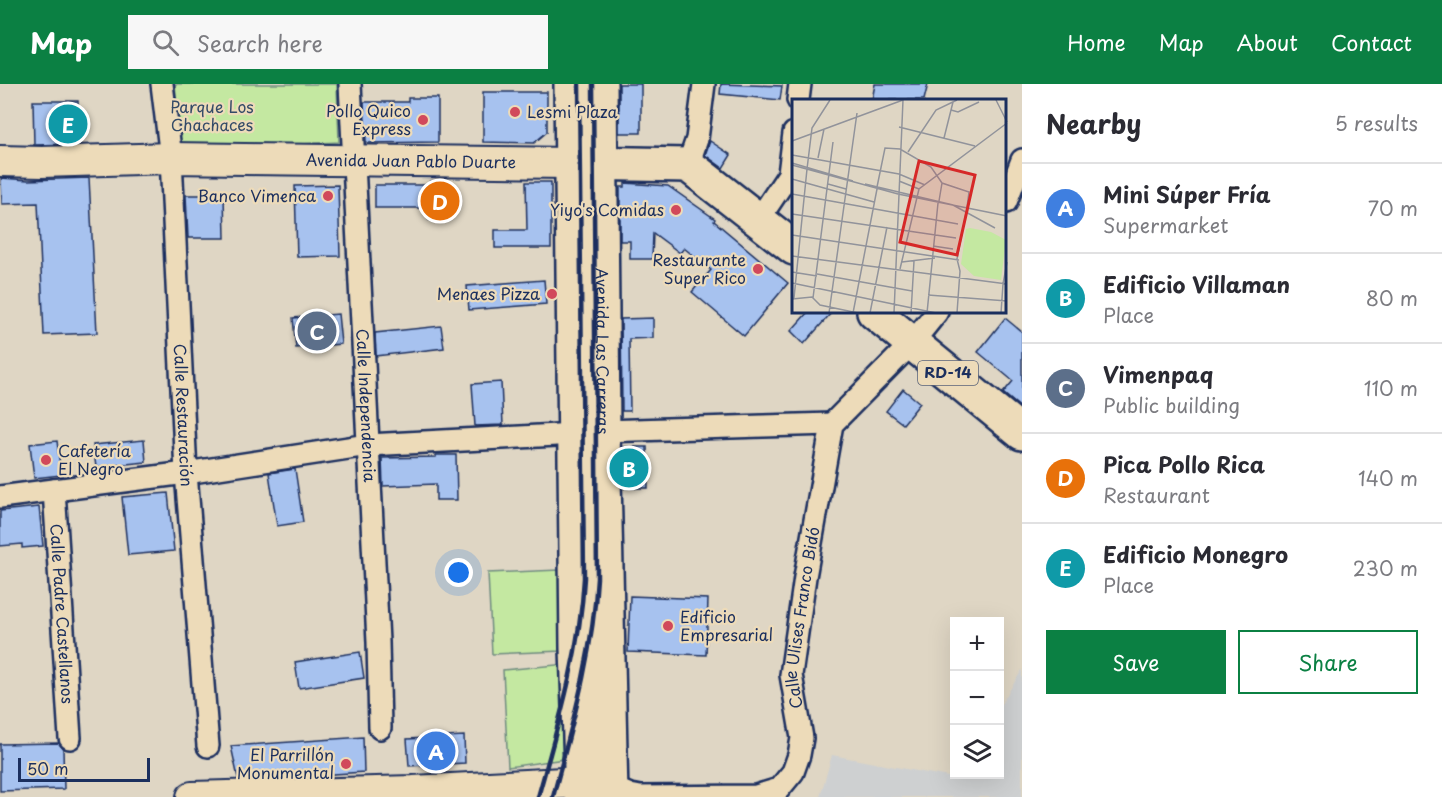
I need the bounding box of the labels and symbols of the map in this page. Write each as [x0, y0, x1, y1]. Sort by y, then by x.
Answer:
park label: Parque Los Chachaces [170, 94, 254, 136]
place label: Pollo Quico Express [326, 98, 411, 140]
place label: Lesmi Plaza [527, 99, 618, 123]
inset map [792, 99, 1007, 314]
pin: E [48, 102, 88, 147]
marker: Lesmi Plaza [508, 105, 522, 119]
marker: Pollo Quico Express [416, 113, 430, 127]
street label: Avenida Juan Pablo Duarte [306, 147, 516, 173]
pin: D [420, 178, 460, 224]
place label: Banco Vimenca [198, 183, 316, 207]
marker: Banco Vimenca [321, 189, 335, 203]
place label: Yiyo's Comidas [550, 197, 664, 221]
marker: Yiyo's Comidas [669, 203, 683, 217]
place label: Restaurante Super Rico [652, 247, 746, 289]
marker: Restaurante Super Rico [751, 262, 765, 276]
street label: Avenida Las Carreras [591, 268, 616, 434]
place label: Menaes Pizza [437, 281, 540, 305]
marker: Menaes Pizza [545, 287, 559, 301]
pin: C [298, 308, 336, 354]
street label: Calle Independencia [351, 328, 383, 483]
street label: Calle Restauración [169, 343, 200, 488]
road number: RD-14 [918, 361, 978, 385]
place label: Cafetería El Negro [58, 438, 131, 480]
pin: B [610, 446, 648, 490]
marker: Cafetería El Negro [39, 453, 53, 467]
street label: Calle Padre Castellanos [45, 523, 81, 705]
street label: Calle Ulises Franco Bidó [778, 525, 825, 711]
your location [444, 558, 473, 587]
place label: Edificio Empresarial [680, 604, 773, 646]
marker: Edificio Empresarial [661, 619, 675, 633]
pin: A [416, 728, 456, 774]
place label: El Parrillón Monumental [237, 742, 334, 784]
scale bar [18, 755, 150, 782]
marker: El Parrillón Monumental [339, 757, 353, 771]

